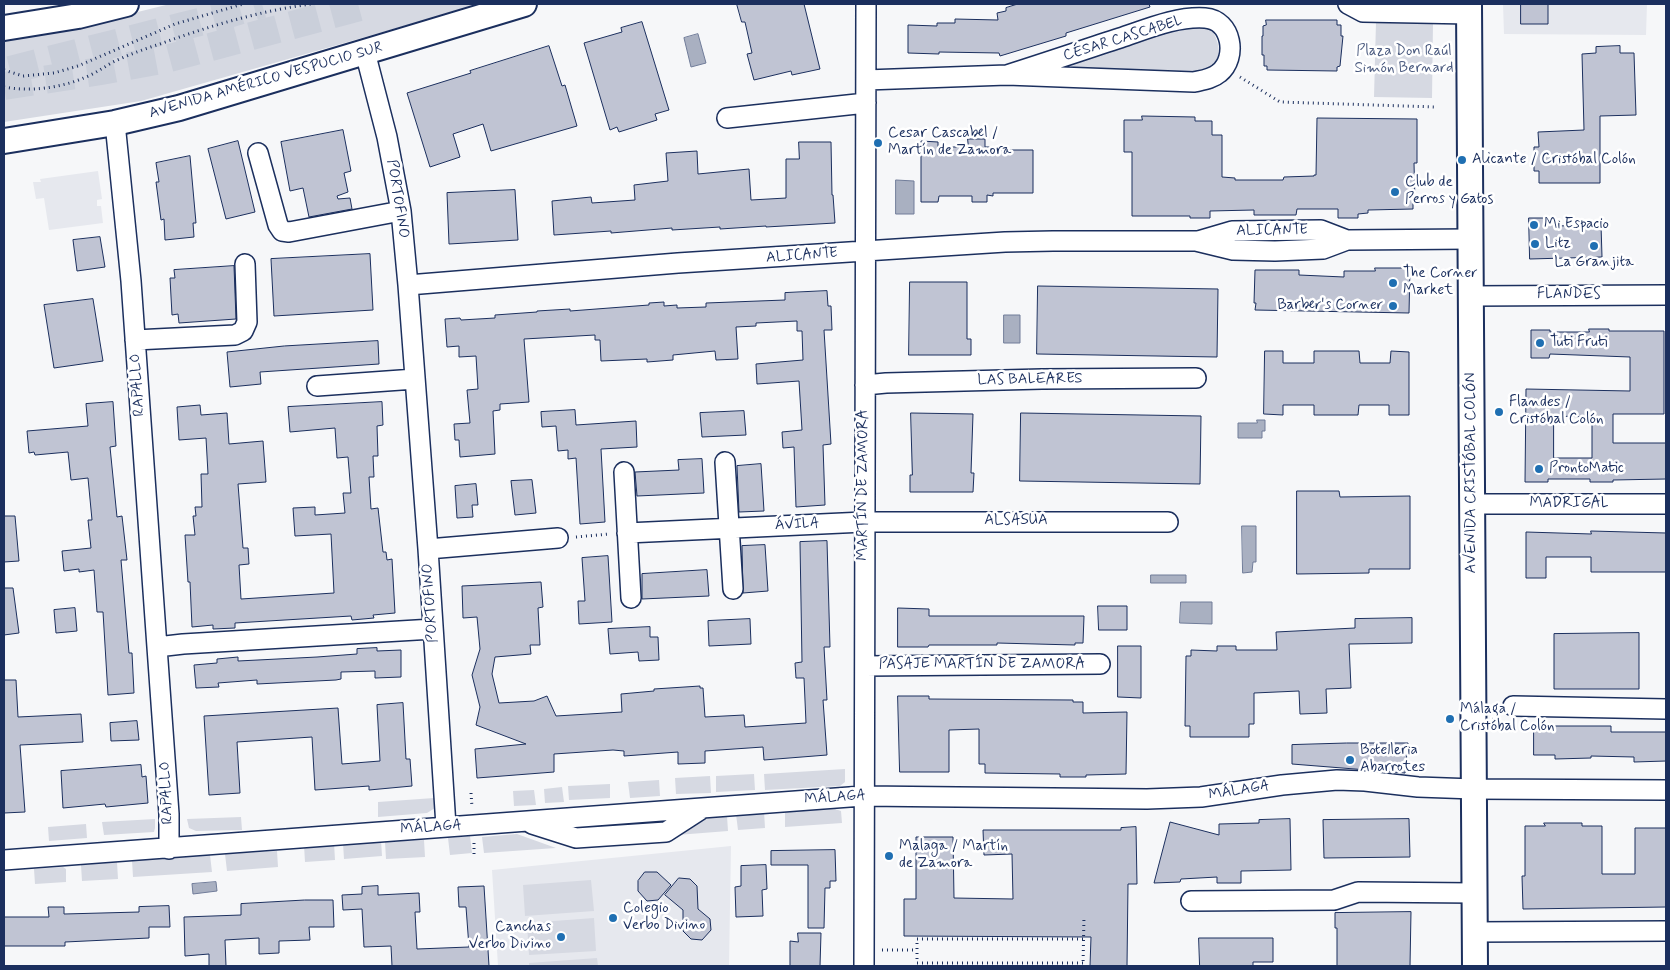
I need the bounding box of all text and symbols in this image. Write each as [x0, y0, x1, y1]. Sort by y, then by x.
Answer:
street label: CÉSAR CASCABEL [1061, 12, 1185, 66]
street label: AVENIDA AMÉRICO VESPUCIO SUR [147, 39, 385, 123]
park label: Plaza Don Raúl Simón Bernard [1355, 43, 1453, 78]
place label: Cesar Cascabel / Martín de Zamora [888, 125, 1011, 160]
marker: Cesar Cascabel / Martín de Zamora [872, 137, 884, 149]
place label: Alicante / Cristóbal Colón [1472, 151, 1636, 169]
marker: Alicante / Cristóbal Colón [1456, 154, 1468, 166]
street label: PORTOFINO [382, 158, 412, 240]
place label: Club de Perros y Gatos [1405, 174, 1493, 209]
marker: Club de Perros y Gatos [1389, 186, 1401, 198]
place label: Mi Espacio [1544, 216, 1609, 234]
marker: Mi Espacio [1528, 219, 1540, 231]
street label: ALICANTE [1236, 221, 1308, 241]
place label: Litz [1545, 235, 1571, 253]
marker: Litz [1529, 238, 1541, 250]
marker: La Granjita [1588, 240, 1600, 252]
street label: ALICANTE [766, 245, 838, 267]
place label: La Granjita [1554, 254, 1634, 272]
place label: The Corner Market [1403, 265, 1477, 300]
marker: The Corner Market [1387, 277, 1399, 289]
street label: FLANDES [1537, 286, 1601, 304]
place label: Barber's Corner [1277, 297, 1383, 315]
marker: Barber's Corner [1387, 300, 1399, 312]
place label: Tuti Fruti [1550, 334, 1607, 352]
marker: Tuti Fruti [1534, 337, 1546, 349]
street label: RAPALLO [127, 353, 149, 417]
street label: LAS BALEARES [977, 370, 1083, 390]
street label: AVENIDA CRISTÓBAL COLÓN [1463, 373, 1481, 573]
place label: Flandes / Cristóbal Colón [1509, 394, 1604, 429]
marker: Flandes / Cristóbal Colón [1493, 406, 1505, 418]
street label: MARTÍN DE ZAMORA [855, 409, 873, 561]
place label: ProntoMatic [1549, 460, 1624, 478]
marker: ProntoMatic [1533, 463, 1545, 475]
street label: MADRIGAL [1529, 495, 1609, 513]
street label: ALSASUA [984, 512, 1048, 530]
street label: ÁVILA [774, 515, 820, 535]
street label: PORTOFINO [419, 563, 443, 643]
street label: PASAJE MARTÍN DE ZAMORA [879, 656, 1085, 674]
place label: Málaga / Cristóbal Colón [1460, 701, 1555, 736]
marker: Málaga / Cristóbal Colón [1444, 713, 1456, 725]
place label: Botelleria Abarrotes [1360, 742, 1425, 777]
marker: Botelleria Abarrotes [1344, 754, 1356, 766]
street label: RAPALLO [156, 761, 178, 825]
street label: MÁLAGA [1207, 777, 1271, 805]
street label: MÁLAGA [804, 787, 866, 809]
street label: MÁLAGA [400, 817, 462, 839]
place label: Malaga / Martín de Zamora [899, 838, 1008, 873]
marker: Malaga / Martín de Zamora [883, 850, 895, 862]
place label: Colegio Verbo Divino [623, 900, 705, 935]
marker: Colegio Verbo Divino [607, 912, 619, 924]
place label: Canchas Verbo Divino [469, 919, 551, 954]
marker: Canchas Verbo Divino [555, 931, 567, 943]

